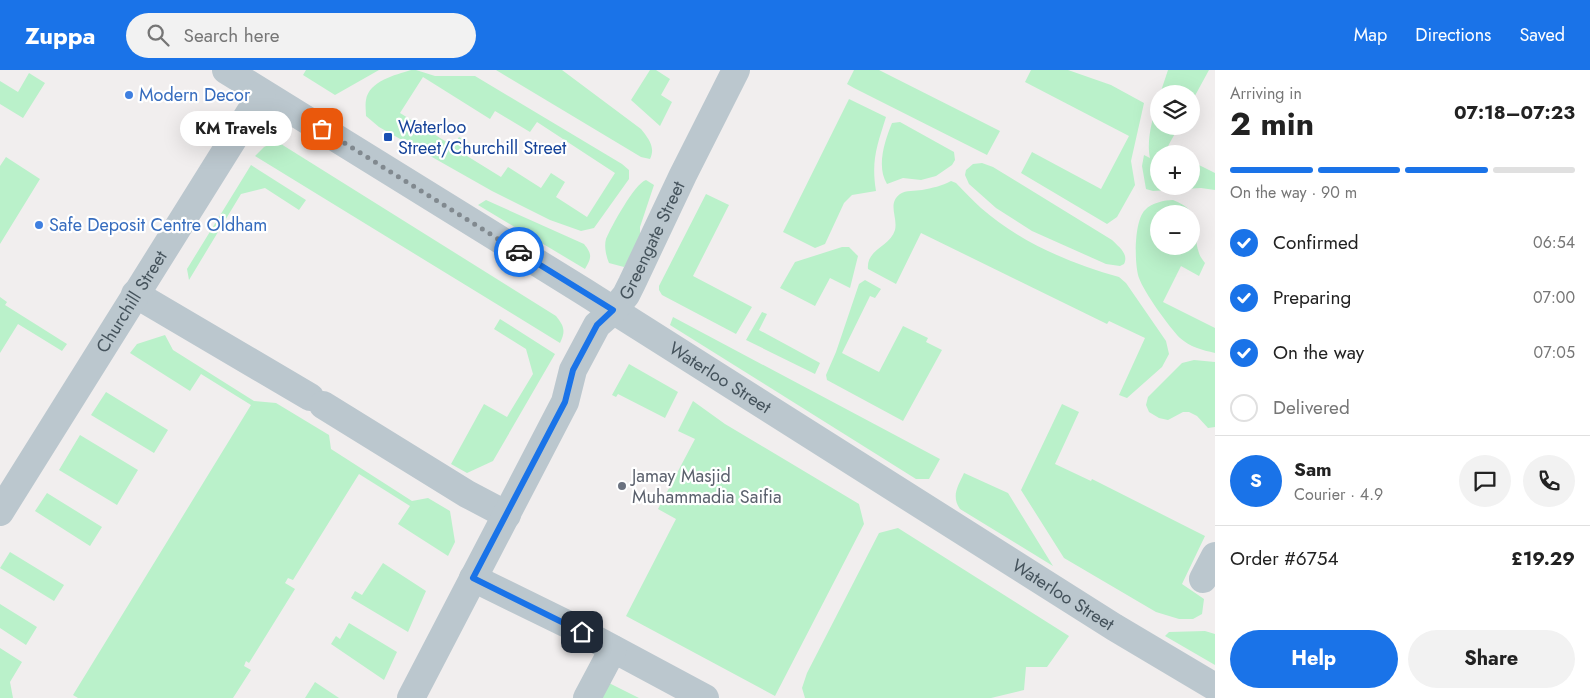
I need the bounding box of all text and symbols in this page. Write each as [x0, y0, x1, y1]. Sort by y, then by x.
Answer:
search box [126, 13, 476, 58]
text: Zuppa [25, 18, 96, 53]
icon: search [144, 21, 172, 49]
text: Search here [184, 22, 280, 49]
text: Map [1354, 22, 1387, 48]
text: Directions [1415, 22, 1491, 48]
text: Saved [1519, 22, 1565, 48]
place label: Modern Decor [139, 82, 251, 108]
text: Arriving in [1230, 82, 1302, 105]
map controls [1150, 85, 1200, 255]
button: layers [1150, 85, 1200, 135]
marker: Modern Decor [123, 89, 135, 101]
text: 07:18–07:23 [1454, 99, 1575, 126]
text: 2 min [1230, 101, 1314, 147]
pin [301, 108, 343, 150]
callout: KM Travels [180, 112, 292, 146]
place label: Waterloo Street/Churchill Street [398, 114, 567, 161]
icon: bag [308, 115, 336, 143]
text: KM Travels [195, 117, 277, 140]
marker: Waterloo Street/Churchill Street [382, 131, 394, 143]
button: + [1150, 145, 1200, 195]
street label: Greengate Street [613, 176, 692, 304]
text: On the way · 90 m [1230, 181, 1357, 204]
button: − [1150, 205, 1200, 255]
place label: Safe Deposit Centre Oldham [49, 212, 267, 238]
marker: Safe Deposit Centre Oldham [33, 219, 45, 231]
courier [494, 227, 544, 277]
icon: check [1230, 229, 1258, 257]
text: Confirmed [1273, 229, 1359, 256]
text: 06:54 [1533, 231, 1575, 254]
icon: car [505, 238, 533, 266]
street label: Churchill Street [90, 245, 174, 358]
icon: check [1230, 284, 1258, 312]
text: Preparing [1273, 284, 1351, 311]
text: 07:00 [1533, 286, 1575, 309]
street label: Waterloo Street [664, 336, 777, 420]
icon: check [1230, 339, 1258, 367]
text: On the way [1273, 339, 1364, 366]
text: 07:05 [1534, 341, 1575, 364]
text: Delivered [1273, 394, 1350, 421]
button: chat [1459, 455, 1511, 507]
button: phone [1523, 455, 1575, 507]
text: Sam [1294, 456, 1332, 483]
place label: Jamay Masjid Muhammadia Saifia [630, 463, 782, 510]
text: S [1250, 467, 1262, 494]
marker: Jamay Masjid Muhammadia Saifia [616, 480, 628, 492]
text: Courier · 4.9 [1294, 483, 1383, 506]
text: Order #6754 [1230, 545, 1339, 572]
text: £19.29 [1511, 545, 1575, 572]
street label: Waterloo Street [1007, 553, 1120, 637]
pin [561, 611, 603, 653]
icon: home [568, 618, 596, 646]
button: Help [1230, 630, 1398, 688]
button: Share [1408, 630, 1575, 688]

